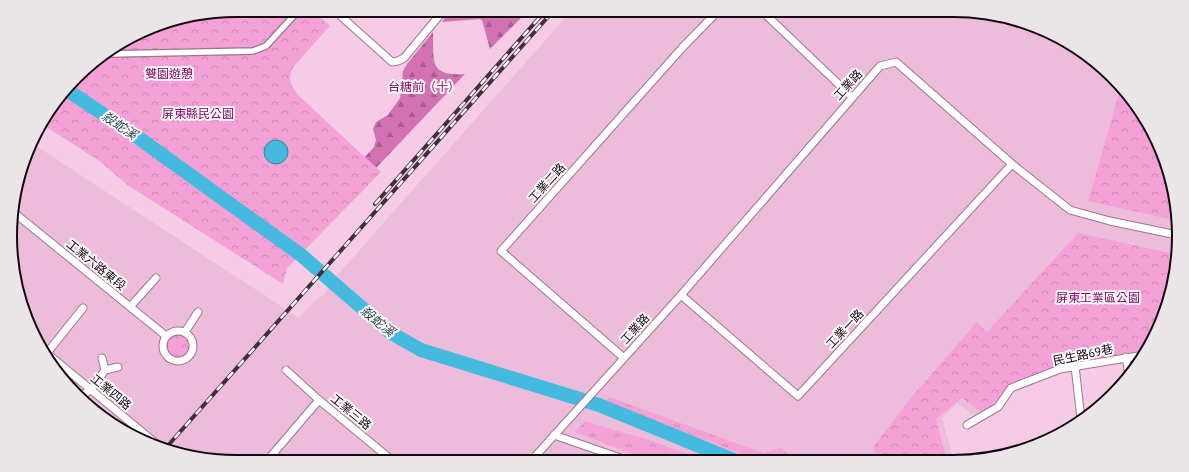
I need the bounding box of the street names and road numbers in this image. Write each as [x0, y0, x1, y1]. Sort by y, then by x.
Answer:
street label: 工業路 [830, 66, 865, 103]
street label: 工業二路 [525, 160, 568, 206]
street label: 工業六路東段 [64, 236, 129, 293]
street label: 工業一路 [823, 306, 866, 351]
street label: 工業路 [617, 310, 652, 347]
street label: 民生路69巷 [1051, 341, 1114, 368]
street label: 工業四路 [88, 371, 135, 413]
street label: 工業三路 [328, 391, 375, 433]

